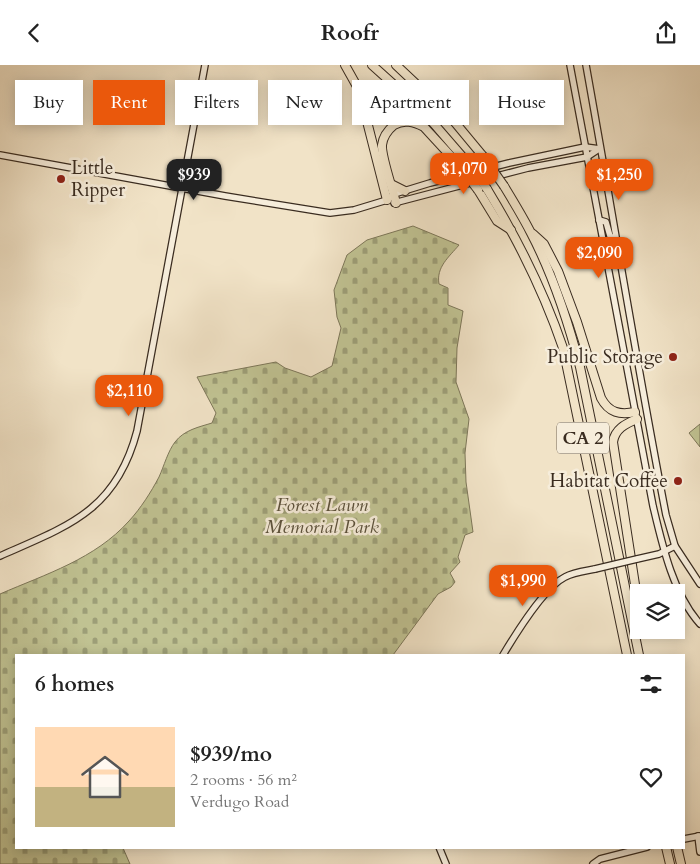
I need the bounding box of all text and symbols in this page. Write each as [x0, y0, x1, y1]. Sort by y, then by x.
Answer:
text: Roofr [321, 18, 379, 48]
icon: back [20, 19, 48, 47]
icon: share [652, 19, 680, 47]
chip: Buy [15, 80, 83, 125]
chip: Rent [93, 80, 165, 125]
chip: Filters [175, 80, 258, 125]
chip: New [268, 80, 342, 125]
chip: Apartment [352, 80, 469, 125]
chip: House [479, 80, 564, 125]
pin: $1,070 [423, 153, 505, 195]
place label: Little Ripper [71, 155, 125, 203]
text: $1,070 [441, 158, 487, 180]
pin: $939 [164, 159, 224, 201]
pin: $1,250 [578, 159, 660, 201]
text: $939 [178, 164, 210, 186]
text: $1,250 [596, 164, 642, 186]
marker: Little Ripper [55, 173, 67, 185]
pin: $2,090 [558, 237, 640, 279]
text: $2,090 [576, 242, 622, 264]
place label: Public Storage [547, 344, 663, 370]
marker: Public Storage [667, 351, 679, 363]
pin: $2,110 [88, 375, 170, 417]
text: $2,110 [106, 380, 152, 402]
road number: CA 2 [557, 423, 609, 453]
place label: Habitat Coffee [550, 468, 668, 494]
marker: Habitat Coffee [672, 475, 684, 487]
park label: Forest Lawn Memorial Park [265, 492, 380, 540]
pin: $1,990 [482, 565, 564, 607]
text: $1,990 [500, 570, 546, 592]
map controls [630, 584, 685, 639]
button: layers [630, 584, 685, 639]
text: 6 homes [35, 670, 114, 699]
icon: filters [637, 670, 665, 698]
text: $939/mo [190, 740, 272, 769]
icon: home [75, 747, 135, 807]
icon: heart [637, 763, 665, 791]
text: 2 rooms · 56 m² [190, 769, 297, 791]
text: Verdugo Road [190, 791, 289, 813]

